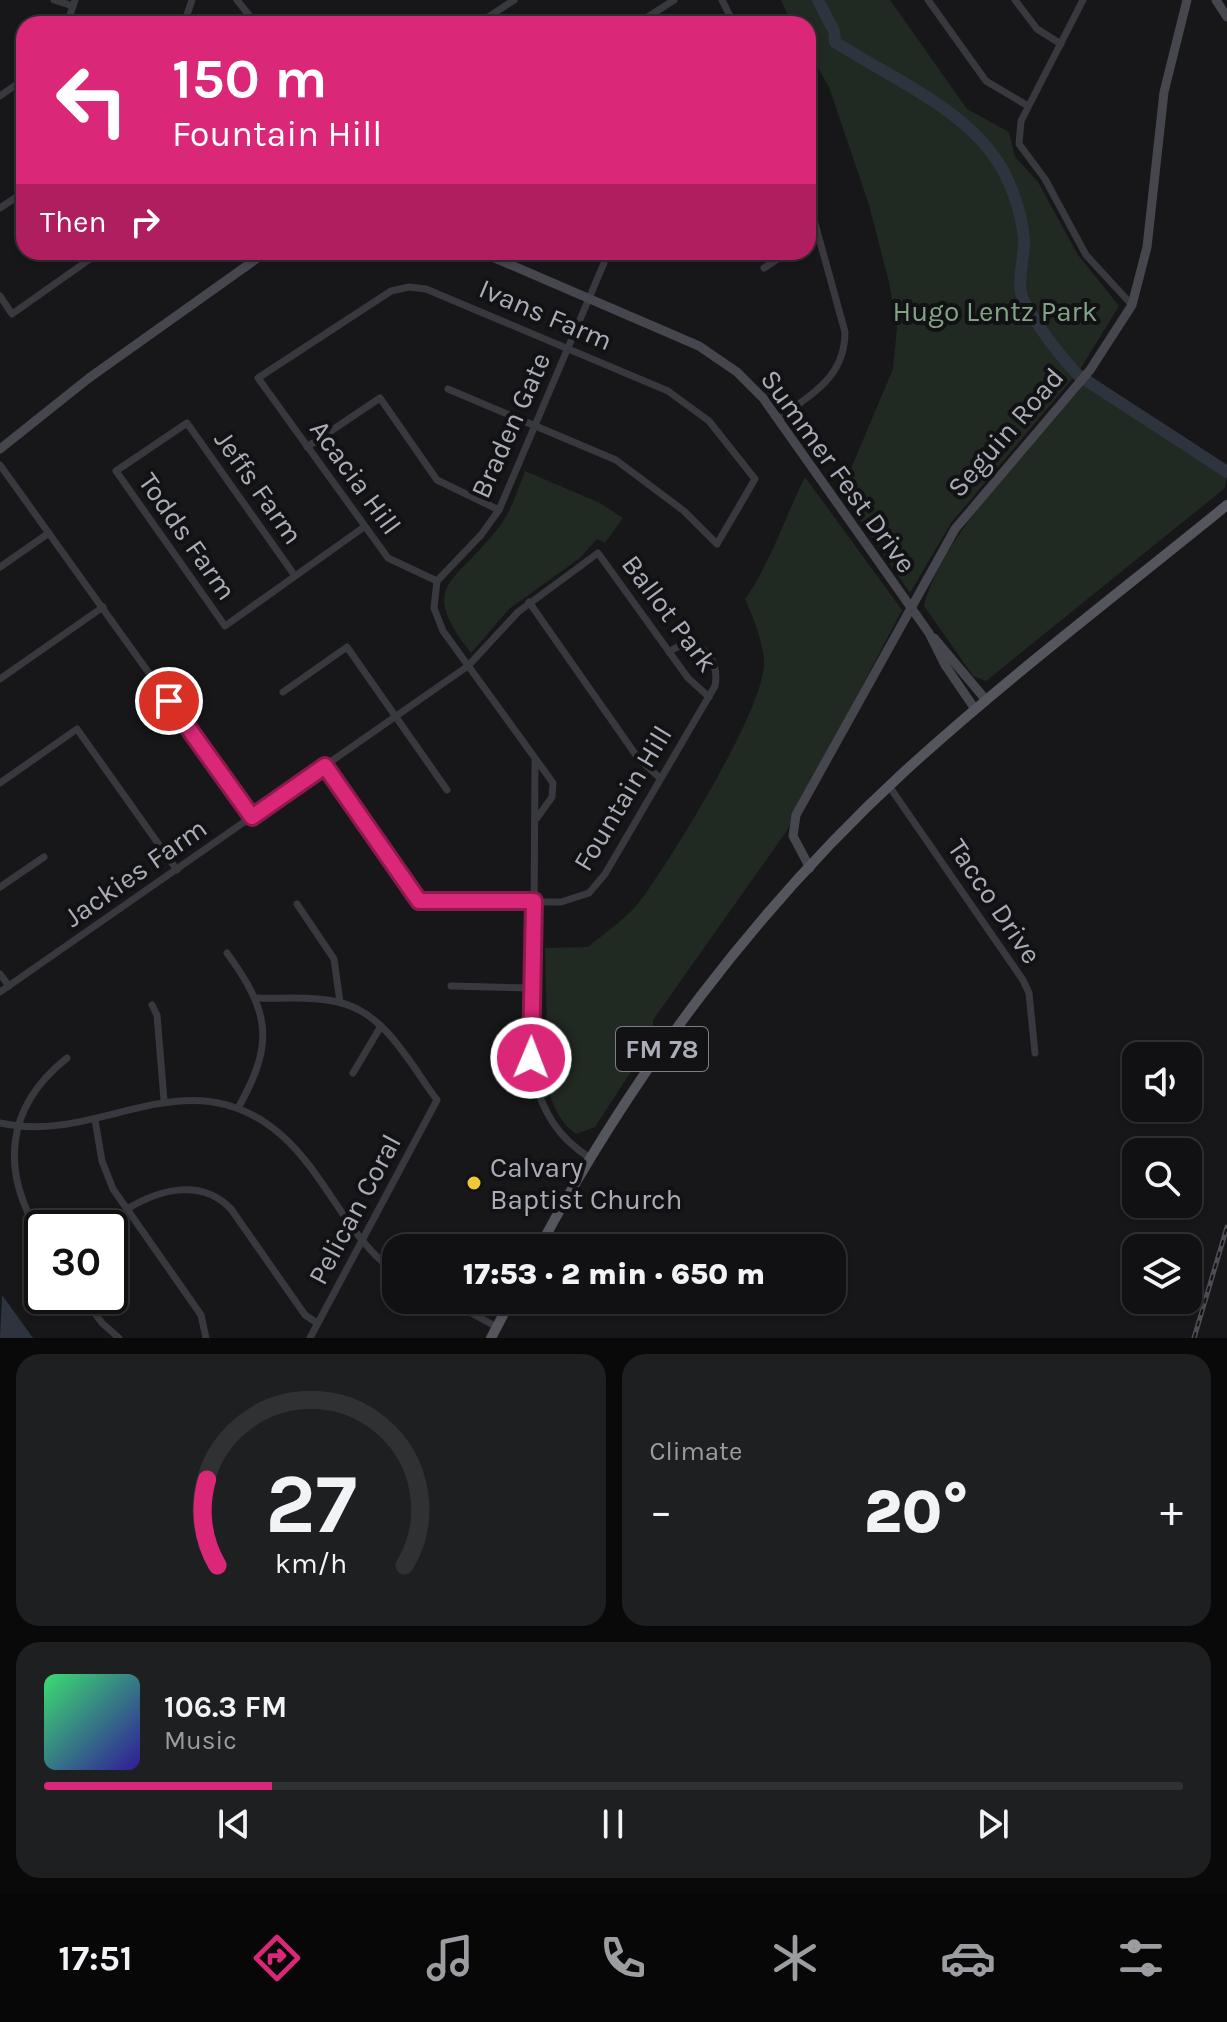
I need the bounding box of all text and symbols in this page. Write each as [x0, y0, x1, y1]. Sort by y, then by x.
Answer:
text: 150 m [172, 46, 327, 111]
icon: left [40, 48, 144, 152]
text: Fountain Hill [172, 113, 382, 155]
icon: right [123, 200, 167, 244]
text: Then [40, 204, 107, 240]
street label: Ivans Farm [474, 272, 617, 357]
park label: Hugo Lentz Park [892, 295, 1098, 328]
street label: Braden Gate [464, 347, 557, 503]
street label: Seguin Road [940, 361, 1070, 504]
street label: Summer Fest Drive [754, 363, 923, 579]
street label: Acacia Hill [303, 414, 408, 541]
street label: Jeffs Farm [207, 424, 310, 551]
street label: Todds Farm [132, 466, 243, 606]
street label: Ballot Park [615, 548, 724, 678]
pin [135, 667, 203, 735]
icon: arrive [147, 679, 191, 723]
street label: Fountain Hill [566, 720, 679, 877]
street label: Jackies Farm [58, 811, 213, 934]
street label: Tacco Drive [941, 833, 1048, 970]
position arrow [489, 1016, 573, 1100]
road number: FM 78 [616, 1027, 708, 1071]
map controls [1122, 1042, 1202, 1314]
button: sound [1122, 1042, 1202, 1122]
street label: Pelican Coral [301, 1129, 408, 1290]
button: search [1122, 1138, 1202, 1218]
place label: Calvary Baptist Church [490, 1151, 682, 1216]
marker: Calvary Baptist Church [465, 1174, 483, 1192]
speed limit sign: 30 [24, 1210, 128, 1314]
button: layers [1122, 1234, 1202, 1314]
text: 17:53 · 2 min · 650 m [463, 1256, 765, 1292]
text: Climate [650, 1436, 742, 1467]
text: 27 [265, 1456, 357, 1553]
text: 20° [864, 1477, 969, 1547]
text: − [650, 1486, 673, 1537]
text: + [1160, 1486, 1183, 1537]
text: km/h [275, 1547, 347, 1580]
text: 106.3 FM [164, 1689, 287, 1725]
text: Music [164, 1725, 237, 1756]
icon: previous [212, 1802, 256, 1846]
icon: pause [591, 1802, 635, 1846]
icon: next [971, 1802, 1015, 1846]
icon: directions [249, 1930, 305, 1986]
icon: music [422, 1930, 478, 1986]
icon: phone [595, 1930, 651, 1986]
icon: climate [767, 1930, 823, 1986]
icon: car [940, 1930, 996, 1986]
icon: filters [1113, 1930, 1169, 1986]
text: 17:51 [58, 1937, 133, 1979]

